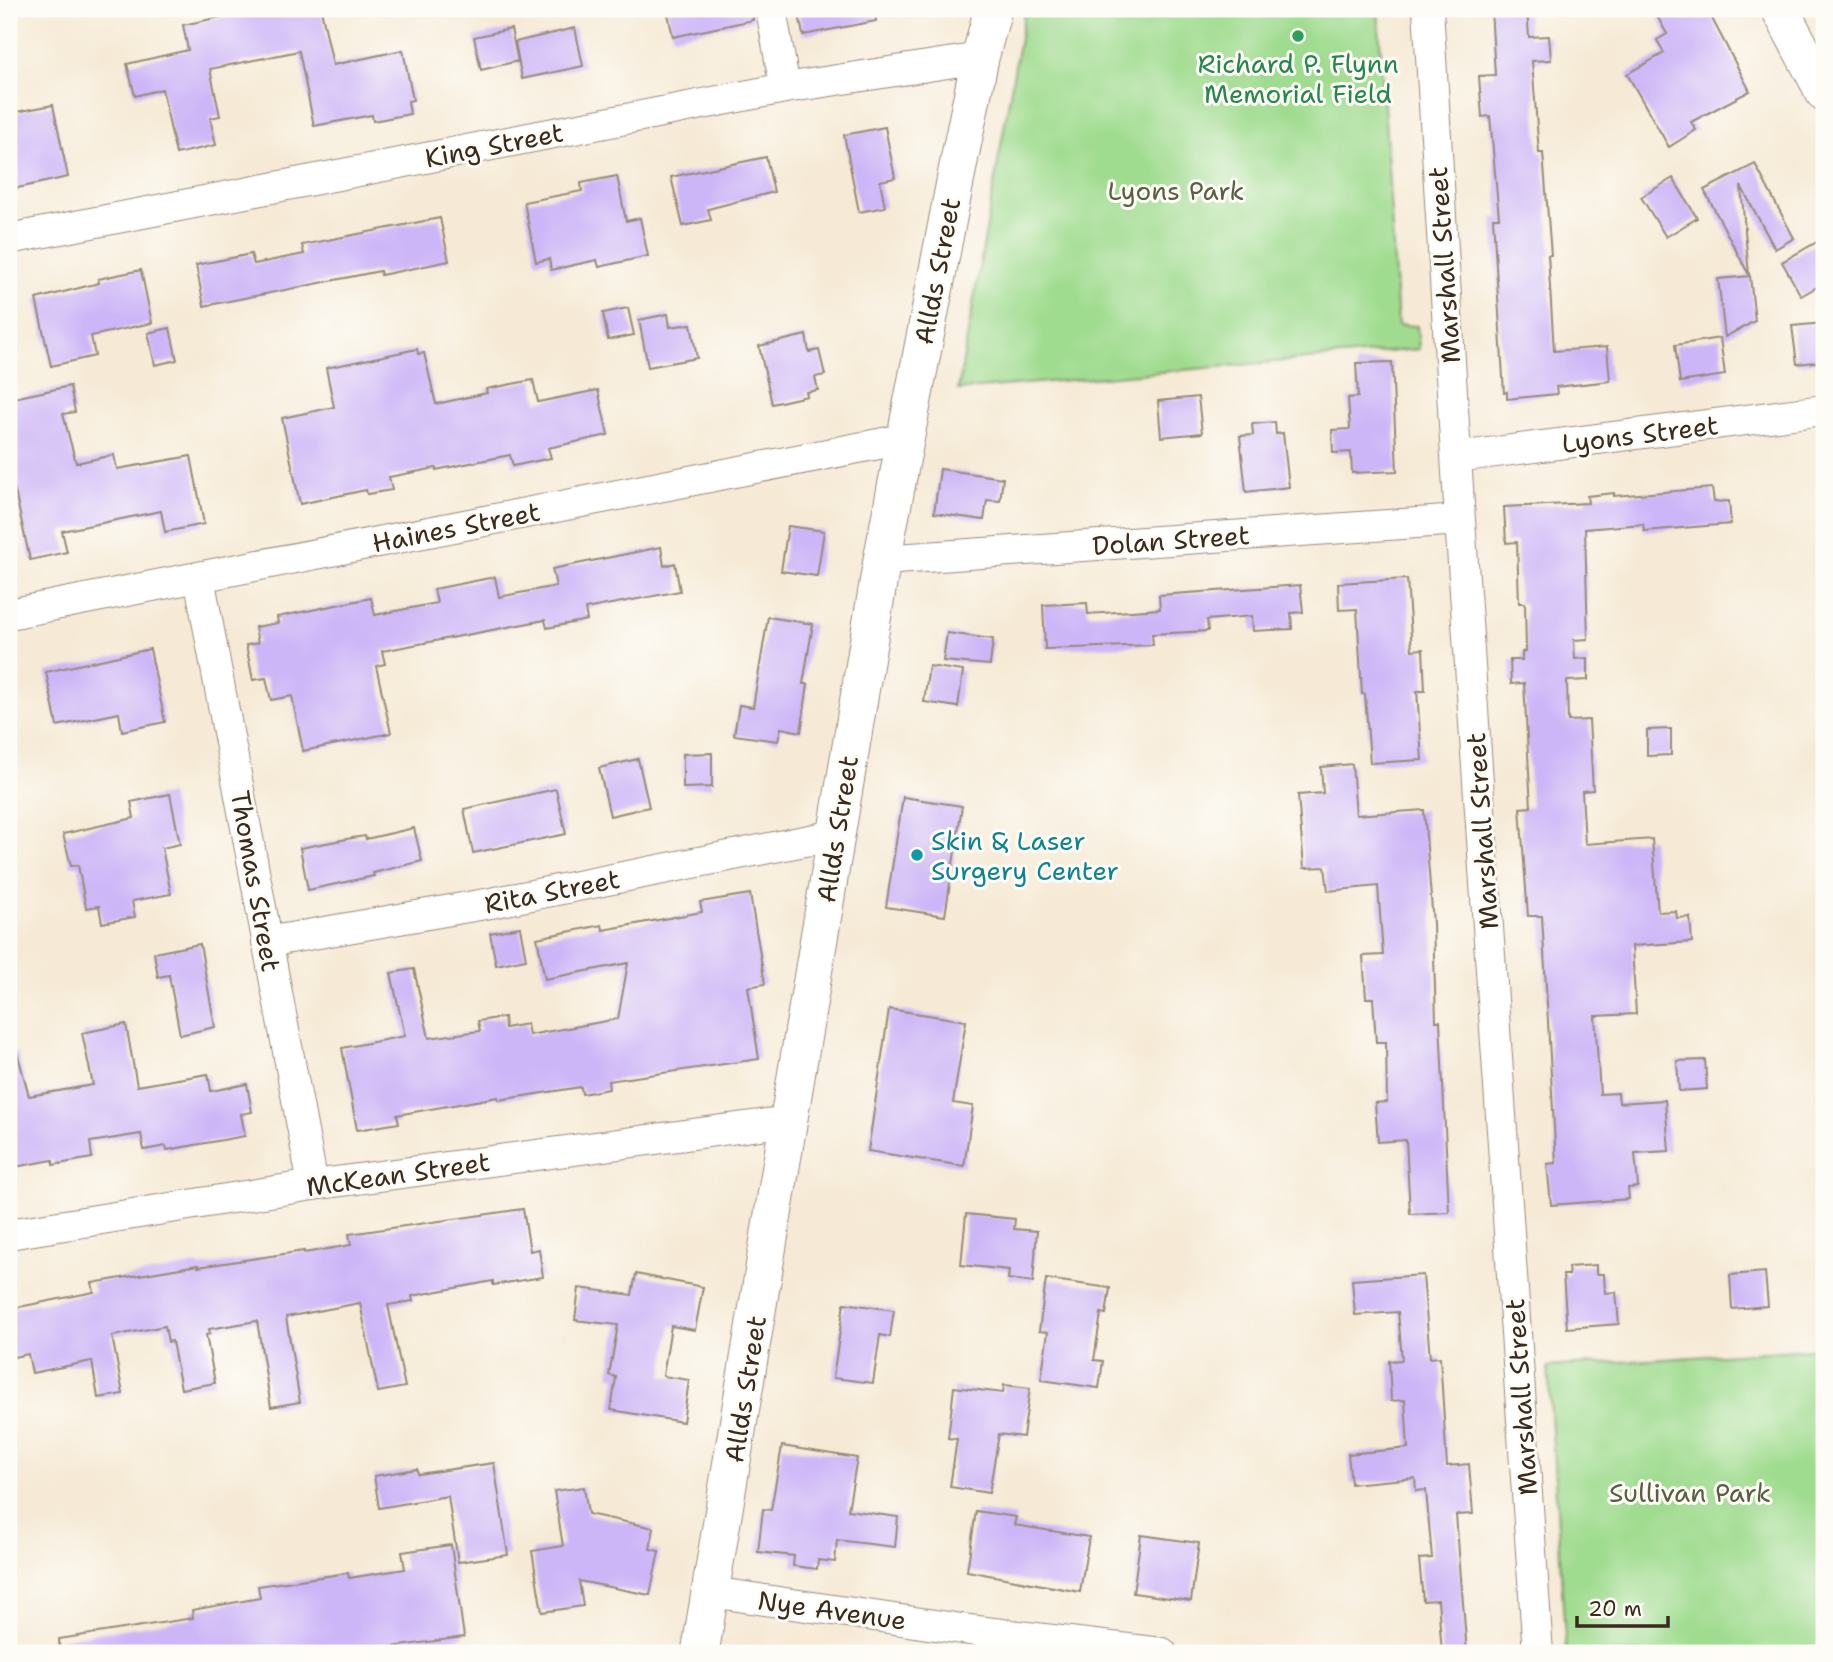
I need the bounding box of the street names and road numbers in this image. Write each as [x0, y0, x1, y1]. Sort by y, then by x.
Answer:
street label: King Street [422, 114, 566, 176]
street label: Marshall Street [1420, 165, 1468, 365]
street label: Allds Street [906, 195, 968, 347]
street label: Lyons Street [1560, 407, 1720, 461]
street label: Haines Street [369, 494, 543, 560]
street label: Dolan Street [1091, 517, 1251, 563]
street label: Marshall Street [1458, 731, 1506, 931]
street label: Allds Street [808, 753, 866, 905]
street label: Thomas Street [223, 788, 289, 974]
street label: Rita Street [481, 861, 623, 921]
street label: McKean Street [304, 1144, 492, 1204]
street label: Marshall Street [1497, 1297, 1545, 1497]
street label: Allds Street [716, 1313, 774, 1465]
street label: Nye Avenue [755, 1582, 909, 1638]

